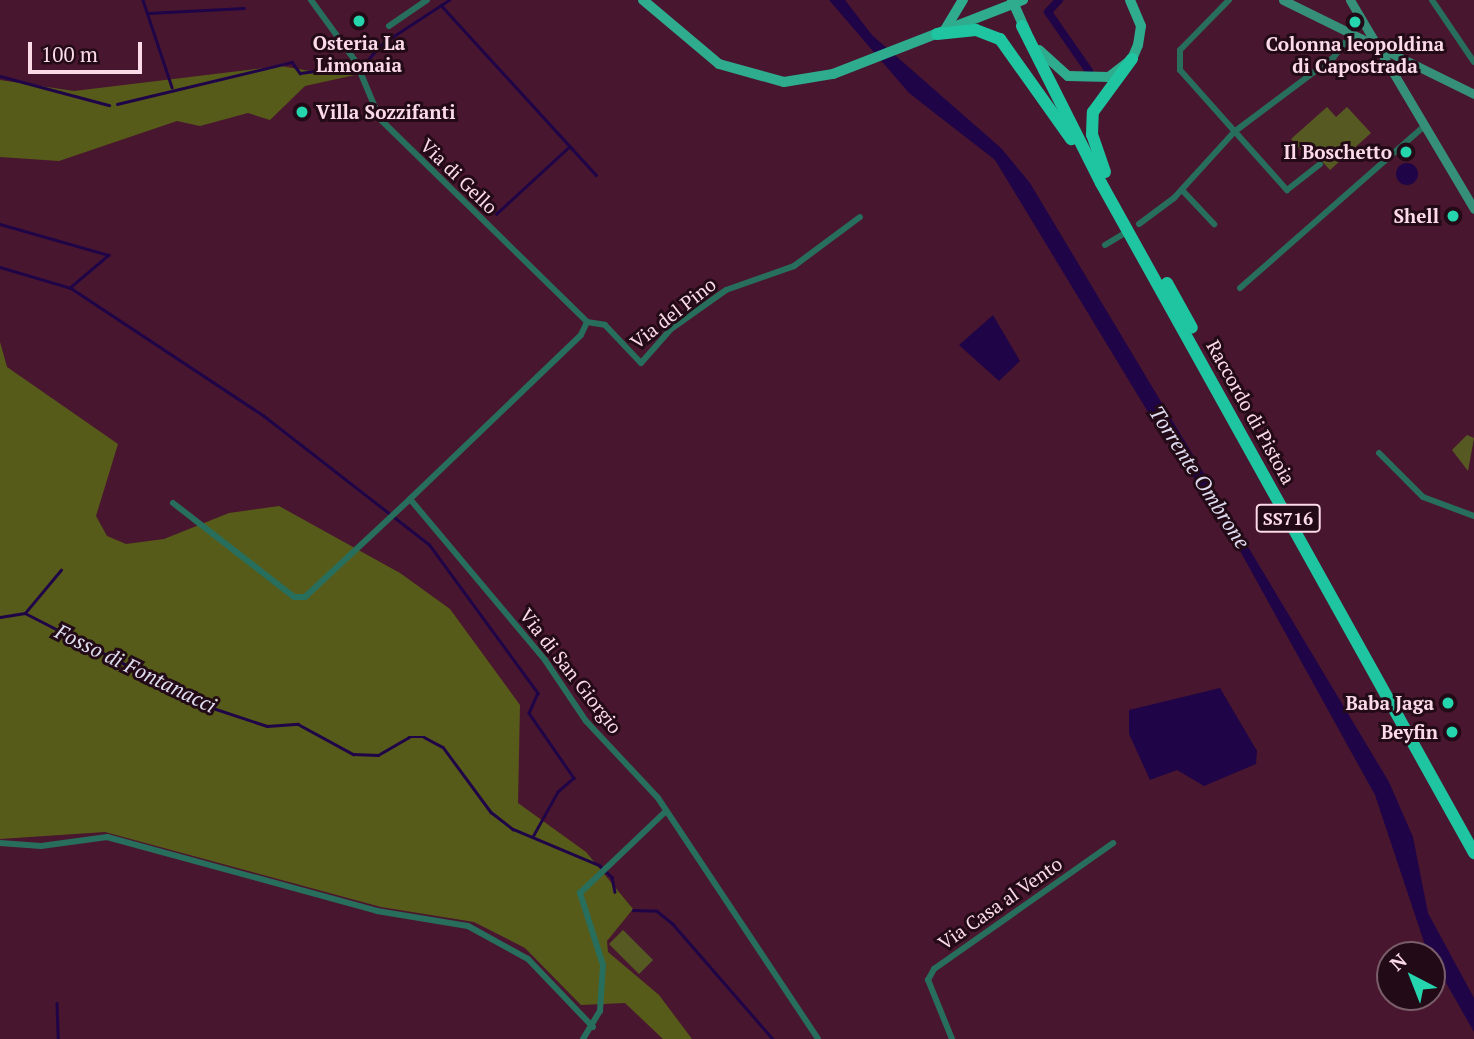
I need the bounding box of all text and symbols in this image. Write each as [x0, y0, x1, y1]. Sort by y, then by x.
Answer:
marker: Osteria La Limonaia [351, 13, 367, 29]
marker: Colonna leopoldina di Capostrada [1347, 14, 1363, 30]
scale bar [32, 28, 145, 72]
place label: Osteria La Limonaia [313, 32, 405, 76]
place label: Colonna leopoldina di Capostrada [1266, 33, 1444, 77]
text: 100 m [41, 40, 98, 68]
place label: Villa Sozzifanti [316, 101, 455, 123]
marker: Villa Sozzifanti [294, 104, 310, 120]
street label: Via di Gello [416, 134, 502, 218]
place label: Il Boschetto [1283, 141, 1392, 163]
marker: Il Boschetto [1398, 144, 1414, 160]
place label: Shell [1393, 205, 1439, 227]
marker: Shell [1445, 208, 1461, 224]
street label: Via del Pino [626, 273, 720, 353]
street label: Raccordo di Pistoia [1202, 336, 1300, 488]
water label: Torrente Ombrone [1144, 401, 1256, 553]
road number: SS716 [1255, 504, 1321, 532]
street label: Via di San Giorgio [515, 604, 627, 738]
water label: Fosso di Fontanacci [51, 618, 221, 718]
place label: Baba Jaga [1345, 692, 1434, 714]
marker: Baba Jaga [1440, 695, 1456, 711]
place label: Beyfin [1381, 721, 1438, 743]
marker: Beyfin [1444, 724, 1460, 740]
street label: Via Casa al Vento [933, 852, 1067, 954]
north arrow [1376, 941, 1446, 1011]
text: N [1384, 947, 1412, 976]

